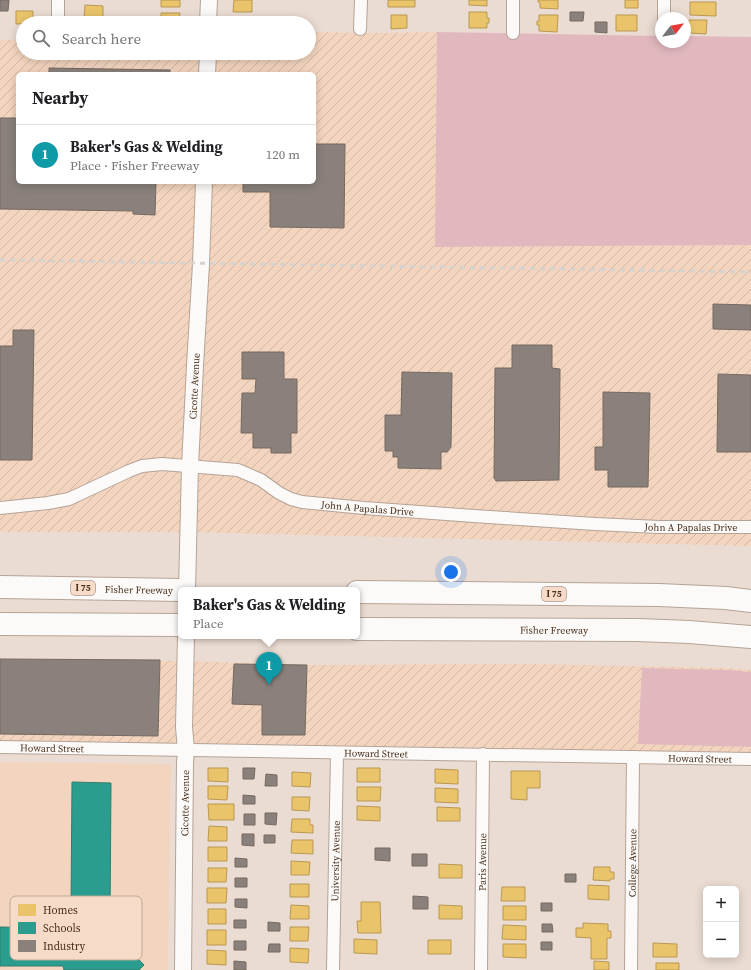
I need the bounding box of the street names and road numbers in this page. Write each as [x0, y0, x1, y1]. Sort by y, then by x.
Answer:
street label: Cicotte Avenue [186, 353, 202, 420]
street label: John A Papalas Drive [320, 497, 414, 518]
street label: John A Papalas Drive [643, 520, 737, 534]
road number: I 75 [71, 581, 95, 595]
street label: Fisher Freeway [105, 582, 174, 596]
road number: I 75 [542, 587, 566, 601]
street label: Fisher Freeway [520, 623, 589, 636]
street label: Howard Street [20, 741, 85, 755]
street label: Howard Street [344, 746, 409, 760]
street label: Howard Street [668, 751, 733, 765]
street label: Cicotte Avenue [178, 770, 191, 836]
street label: University Avenue [328, 820, 342, 902]
street label: College Avenue [625, 829, 639, 897]
street label: Paris Avenue [475, 833, 489, 891]

